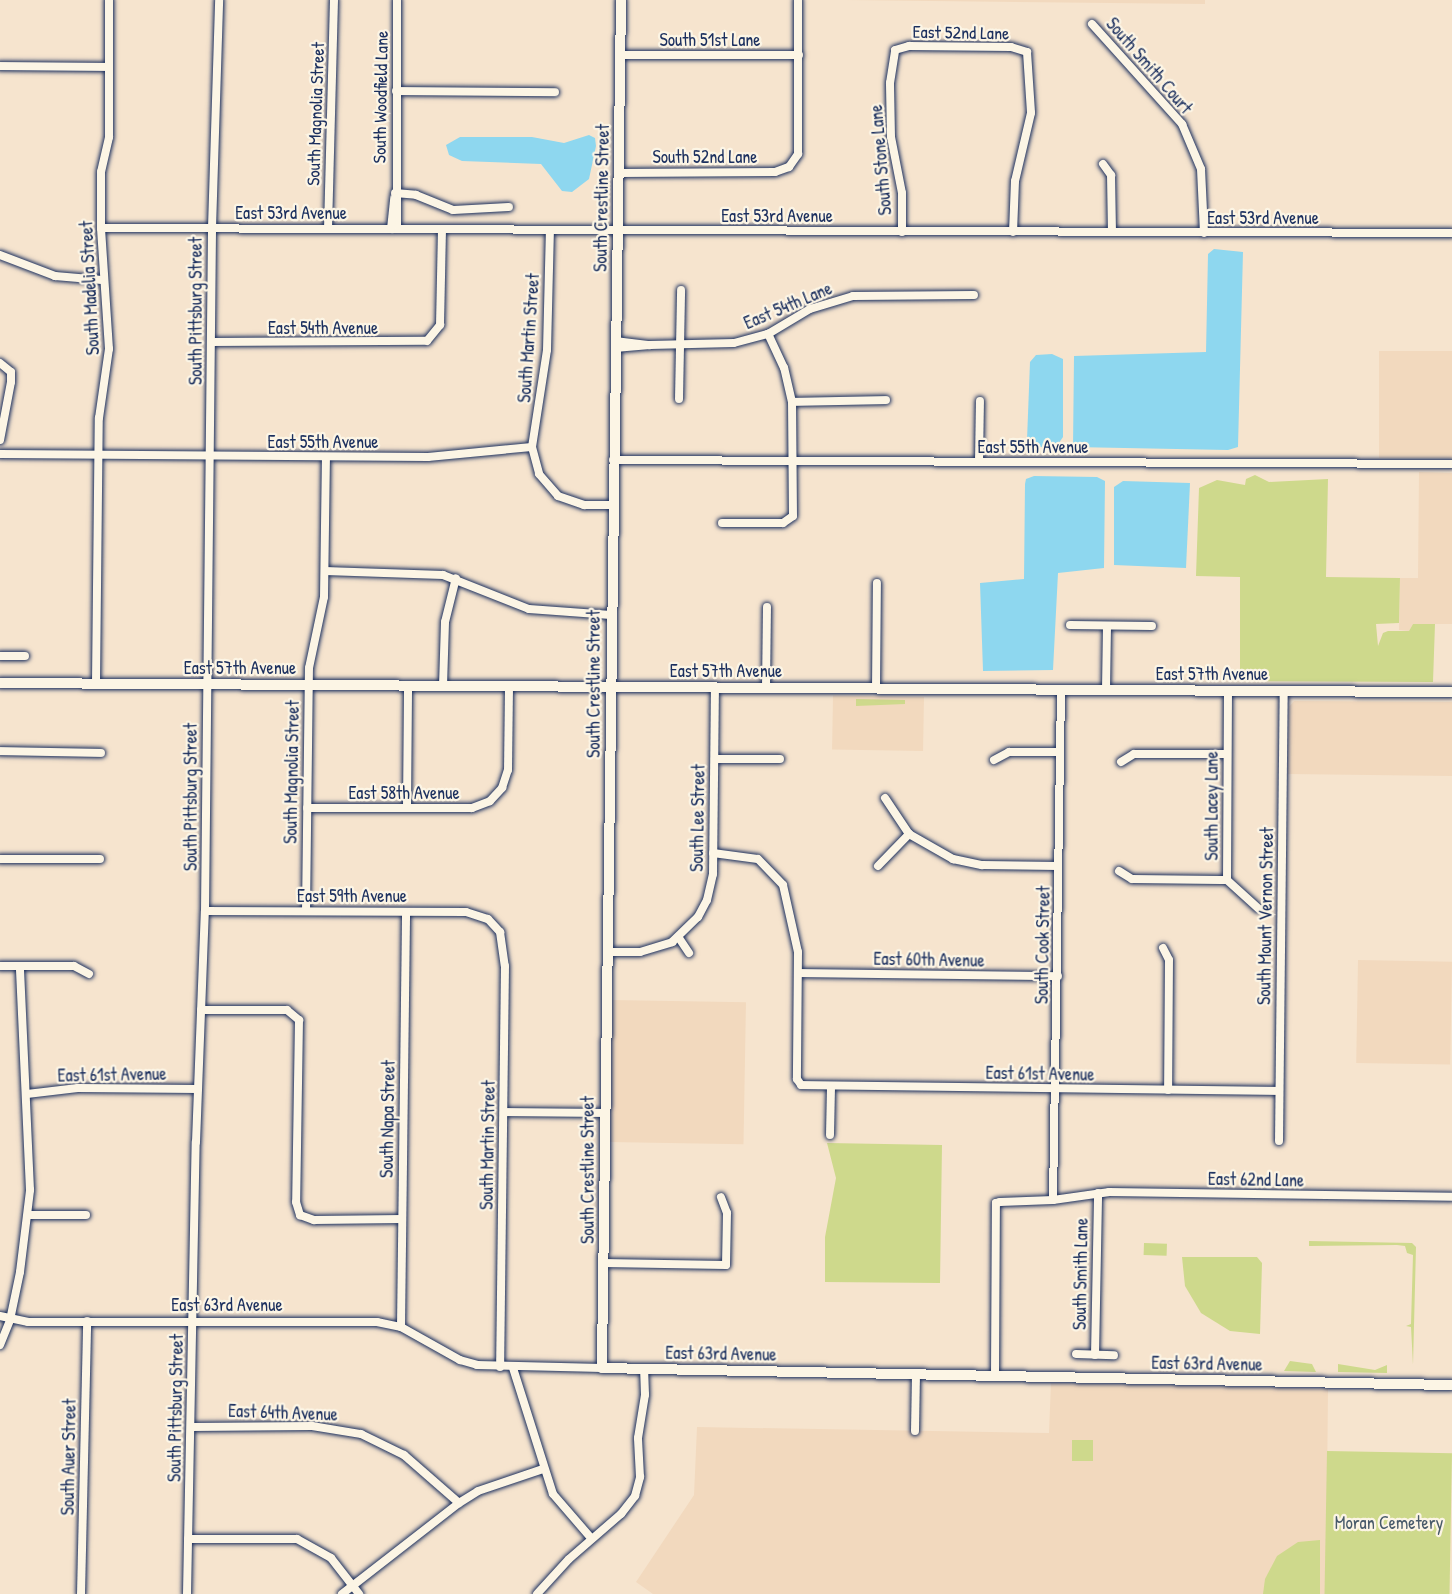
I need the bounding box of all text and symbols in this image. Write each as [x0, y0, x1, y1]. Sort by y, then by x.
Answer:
street label: South Smith Court [1101, 13, 1197, 119]
street label: East 52nd Lane [912, 21, 1010, 45]
street label: South 51st Lane [659, 29, 761, 51]
street label: South Woodfield Lane [369, 31, 393, 163]
street label: South Magnolia Street [303, 42, 329, 186]
street label: South Stone Lane [865, 104, 897, 216]
street label: South Crestline Street [590, 124, 614, 272]
street label: South 52nd Lane [653, 146, 757, 168]
street label: East 53rd Avenue [235, 202, 347, 224]
street label: East 53rd Avenue [721, 205, 833, 227]
street label: East 53rd Avenue [1207, 207, 1319, 229]
street label: South Madelia Street [76, 220, 104, 356]
street label: South Pittsburg Street [185, 237, 207, 385]
street label: South Martin Street [514, 273, 544, 403]
street label: East 54th Lane [741, 278, 835, 334]
street label: East 54th Avenue [268, 317, 378, 339]
street label: East 55th Avenue [267, 431, 379, 453]
street label: East 55th Avenue [977, 436, 1089, 458]
street label: South Crestline Street [583, 610, 605, 758]
street label: East 57th Avenue [184, 657, 296, 679]
street label: East 57th Avenue [670, 660, 782, 682]
street label: East 57th Avenue [1156, 663, 1268, 685]
street label: South Magnolia Street [280, 700, 304, 844]
street label: South Pittsburg Street [180, 723, 202, 871]
street label: South Lacey Lane [1201, 751, 1223, 861]
street label: South Lee Street [686, 764, 710, 872]
street label: East 58th Avenue [348, 782, 460, 804]
street label: South Mount Vernon Street [1254, 827, 1278, 1005]
street label: East 59th Avenue [297, 885, 407, 907]
street label: South Cook Street [1031, 886, 1055, 1004]
street label: East 60th Avenue [873, 948, 985, 972]
street label: South Napa Street [376, 1060, 400, 1178]
street label: East 61st Avenue [985, 1062, 1095, 1086]
street label: East 61st Avenue [57, 1063, 167, 1087]
street label: South Martin Street [476, 1080, 500, 1210]
street label: South Crestline Street [577, 1096, 599, 1244]
street label: East 62nd Lane [1208, 1168, 1304, 1192]
street label: South Smith Lane [1069, 1218, 1093, 1330]
street label: East 63rd Avenue [171, 1294, 283, 1316]
street label: South Pittsburg Street [164, 1334, 188, 1482]
street label: East 63rd Avenue [665, 1342, 777, 1366]
street label: East 63rd Avenue [1151, 1352, 1263, 1376]
street label: South Auer Street [57, 1398, 81, 1516]
street label: East 64th Avenue [228, 1400, 338, 1426]
park label: Moran Cemetery [1335, 1512, 1443, 1534]

